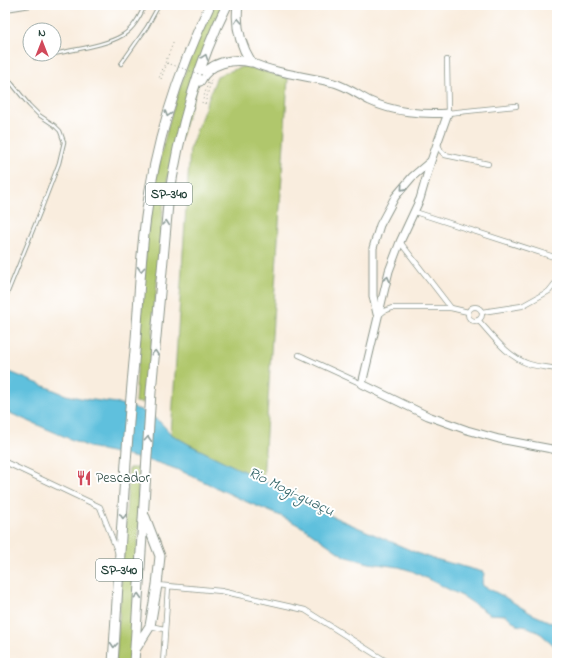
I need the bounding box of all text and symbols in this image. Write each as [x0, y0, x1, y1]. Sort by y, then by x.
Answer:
one-way arrow [233, 18, 242, 24]
north arrow [22, 22, 62, 62]
text: N [38, 25, 46, 41]
one-way arrow [200, 53, 209, 60]
one-way arrow [164, 110, 173, 117]
road number: SP-340 [146, 183, 192, 205]
one-way arrow [400, 183, 408, 191]
one-way arrow [161, 220, 170, 227]
one-way arrow [137, 266, 146, 272]
one-way arrow [382, 275, 391, 282]
one-way arrow [150, 350, 159, 356]
one-way arrow [143, 436, 152, 442]
water label: Rio Mogi-guaçu [244, 462, 338, 523]
place label: Pescador [96, 468, 151, 489]
restaurant icon: Pescador [75, 469, 93, 487]
one-way arrow [118, 513, 127, 519]
road number: SP-340 [96, 559, 142, 581]
one-way arrow [134, 593, 143, 599]
one-way arrow [109, 642, 118, 648]

